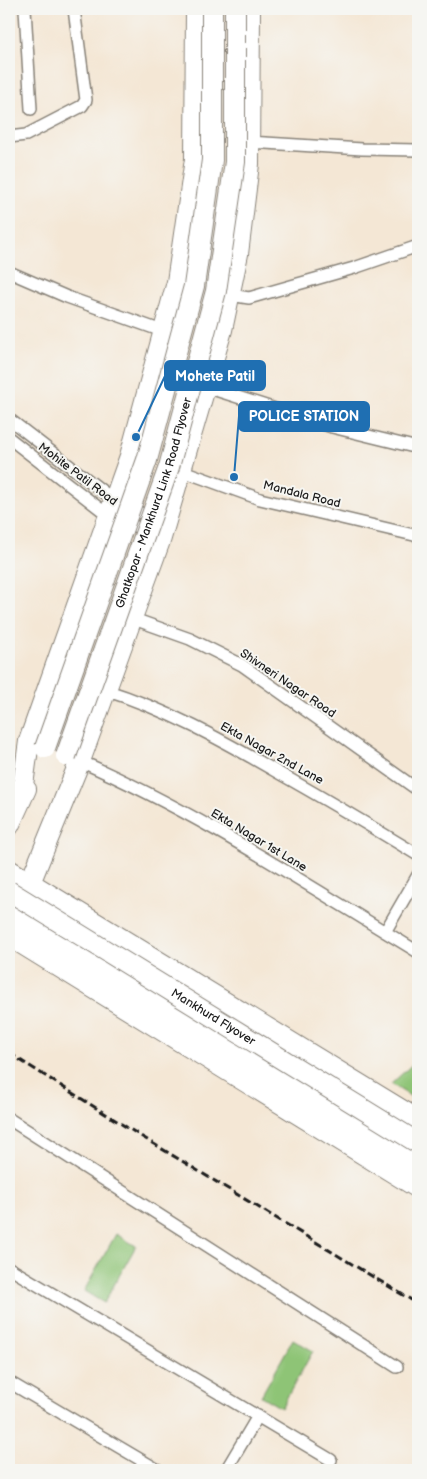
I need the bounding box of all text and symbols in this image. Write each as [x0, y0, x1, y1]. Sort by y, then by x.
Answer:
callout: Mohete Patil [165, 361, 265, 390]
text: Mohete Patil [175, 368, 255, 385]
street label: Ghatkopar - Mankhurd Link Road Flyover [112, 395, 195, 610]
callout: POLICE STATION [239, 402, 369, 431]
text: POLICE STATION [249, 408, 359, 425]
street label: Mohite Patil Road [35, 440, 120, 509]
street label: Mandala Road [262, 478, 342, 511]
street label: Shivneri Nagar Road [237, 646, 339, 721]
street label: Ekta Nagar 2nd Lane [217, 719, 326, 788]
street label: Ekta Nagar 1st Lane [208, 806, 309, 875]
street label: Mankhurd Flyover [168, 986, 258, 1049]

